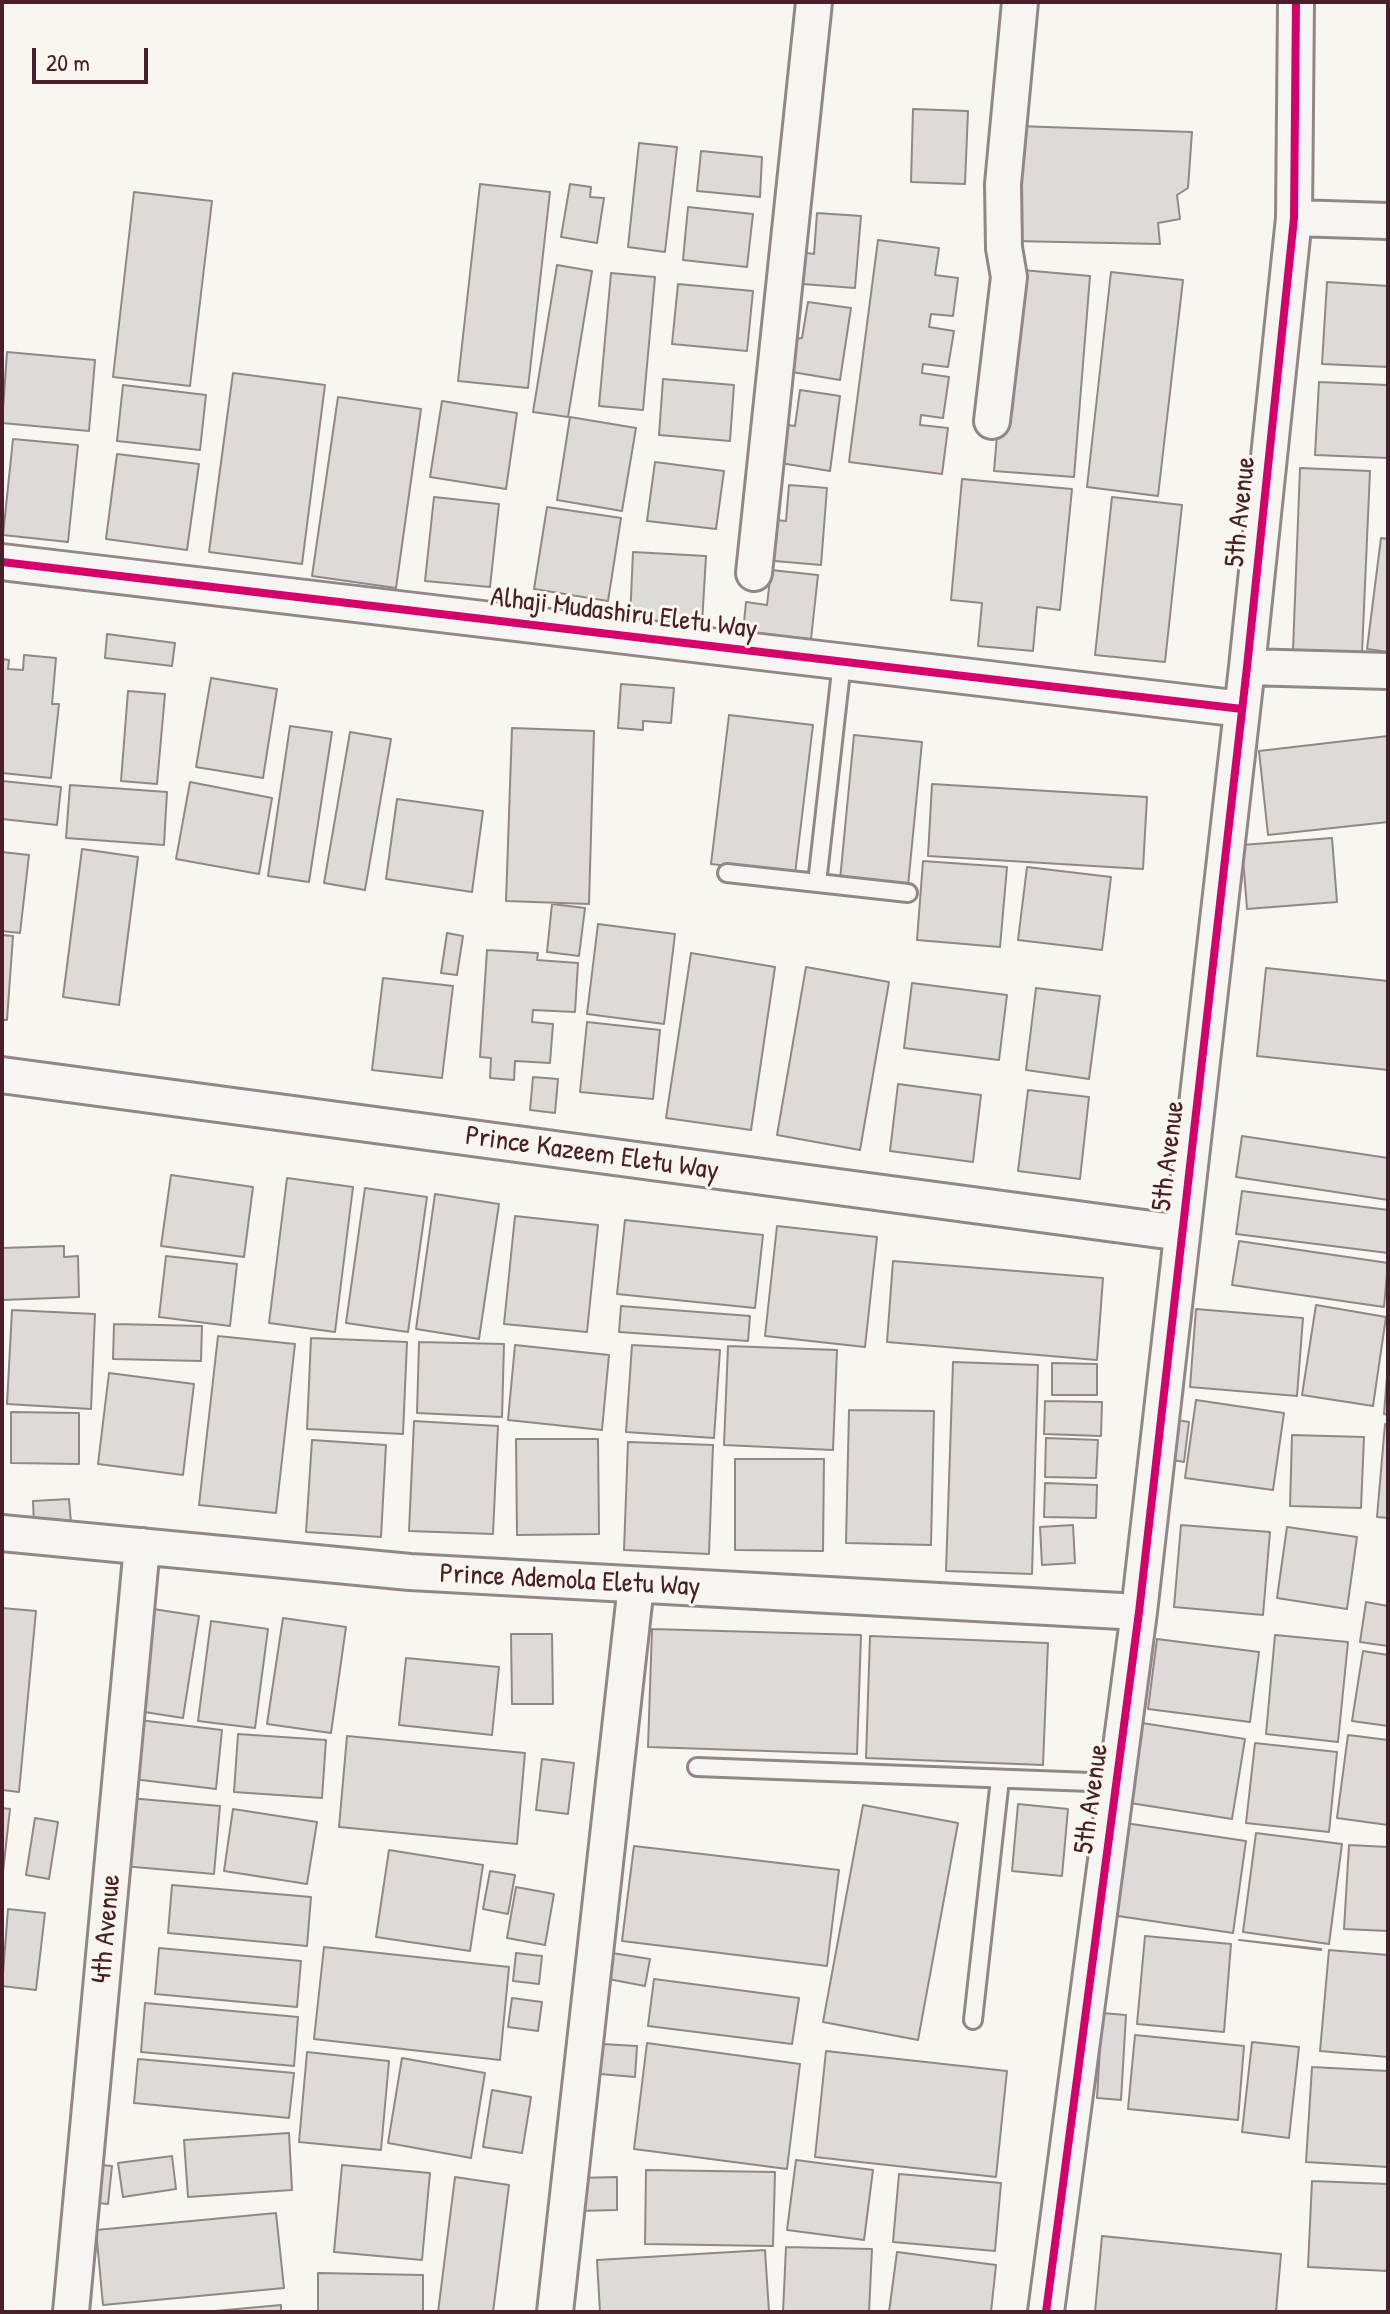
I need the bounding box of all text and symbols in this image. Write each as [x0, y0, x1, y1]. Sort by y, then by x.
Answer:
scale bar [36, 32, 152, 82]
text: 20 m [46, 46, 90, 78]
street label: 5th Avenue [1219, 455, 1263, 569]
street label: Alhaji Mudashiru Eletu Way [489, 581, 759, 647]
street label: 5th Avenue [1146, 1099, 1192, 1213]
street label: Prince Kazeem Eletu Way [463, 1120, 721, 1188]
street label: Prince Ademola Eletu Way [439, 1557, 701, 1605]
street label: 5th Avenue [1068, 1742, 1116, 1856]
street label: 4th Avenue [85, 1873, 129, 1985]

